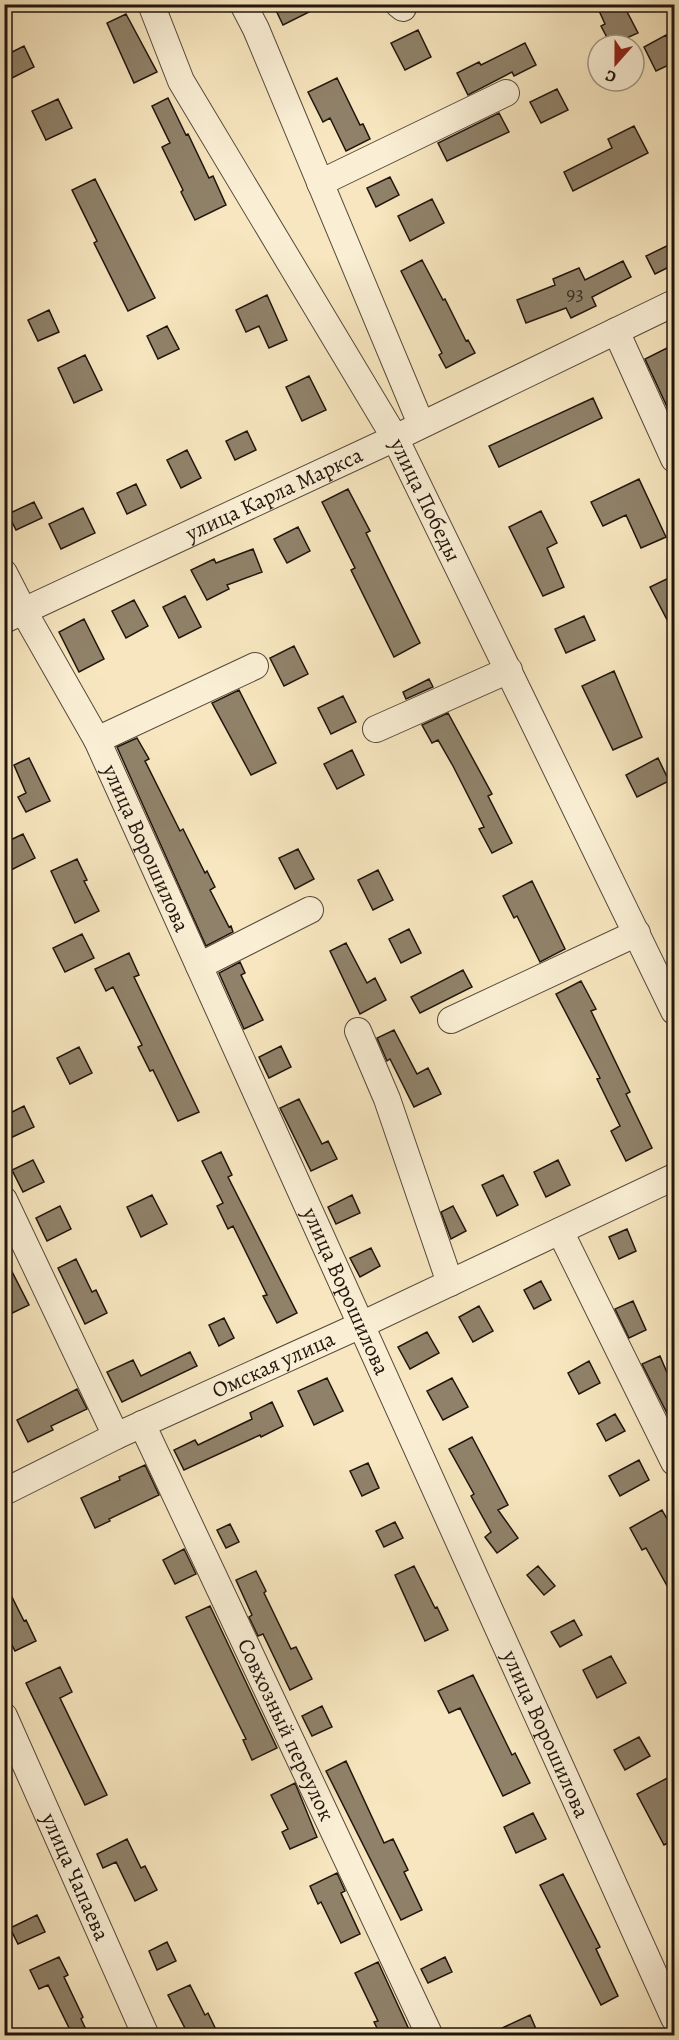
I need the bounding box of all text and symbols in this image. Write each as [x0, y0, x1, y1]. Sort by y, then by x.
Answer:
north arrow [586, 33, 646, 93]
text: С [602, 64, 620, 88]
house number: 93 [566, 280, 584, 307]
street label: улица Победы [382, 432, 468, 567]
street label: улица Карла Маркса [180, 440, 368, 549]
street label: улица Ворошилова [95, 759, 197, 938]
street label: улица Ворошилова [295, 1202, 397, 1381]
street label: Омская улица [207, 1323, 340, 1406]
street label: Совхозный переулок [230, 1634, 342, 1826]
street label: улица Ворошилова [495, 1645, 597, 1824]
street label: улица Чапаева [34, 1807, 117, 1946]

